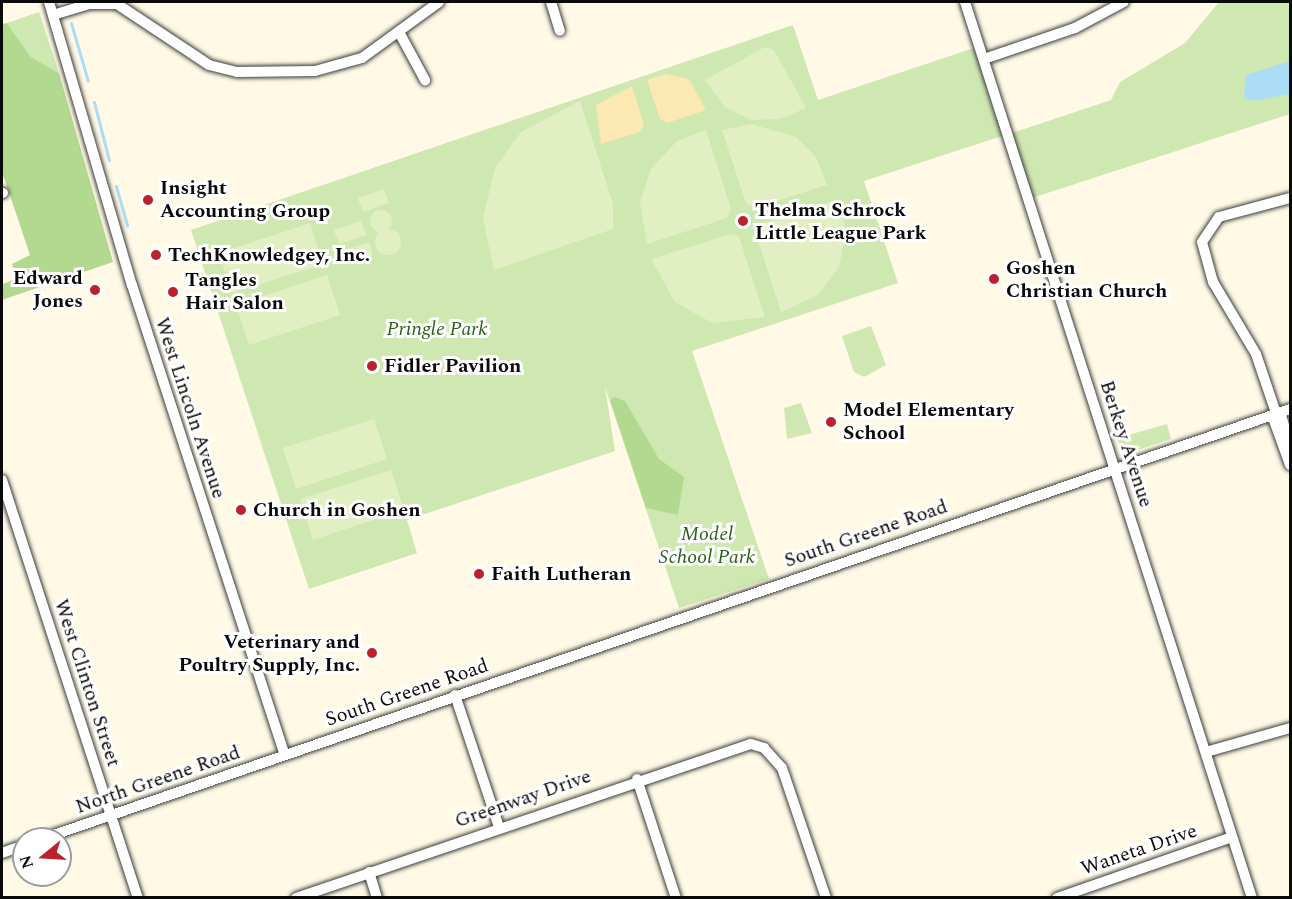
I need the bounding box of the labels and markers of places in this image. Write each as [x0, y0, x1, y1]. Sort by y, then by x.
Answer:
place label: Insight Accounting Group [160, 176, 330, 223]
marker: Insight Accounting Group [141, 193, 155, 207]
place label: Thelma Schrock Little League Park [755, 198, 927, 245]
marker: Thelma Schrock Little League Park [736, 214, 750, 228]
place label: TechKnowledgey, Inc. [168, 243, 370, 267]
marker: TechKnowledgey, Inc. [149, 248, 163, 262]
place label: Goshen Christian Church [1006, 256, 1167, 303]
place label: Edward Jones [13, 266, 83, 313]
place label: Tangles Hair Salon [185, 268, 284, 315]
marker: Goshen Christian Church [987, 272, 1001, 286]
marker: Edward Jones [88, 283, 102, 297]
marker: Tangles Hair Salon [166, 285, 180, 299]
place label: Fidler Pavilion [384, 354, 521, 378]
marker: Fidler Pavilion [365, 359, 379, 373]
place label: Model Elementary School [843, 398, 1014, 445]
marker: Model Elementary School [824, 415, 838, 429]
place label: Church in Goshen [253, 498, 420, 522]
marker: Church in Goshen [234, 503, 248, 517]
place label: Faith Lutheran [491, 562, 631, 586]
marker: Faith Lutheran [472, 567, 486, 581]
place label: Veterinary and Poultry Supply, Inc. [178, 630, 360, 677]
marker: Veterinary and Poultry Supply, Inc. [365, 646, 379, 660]

